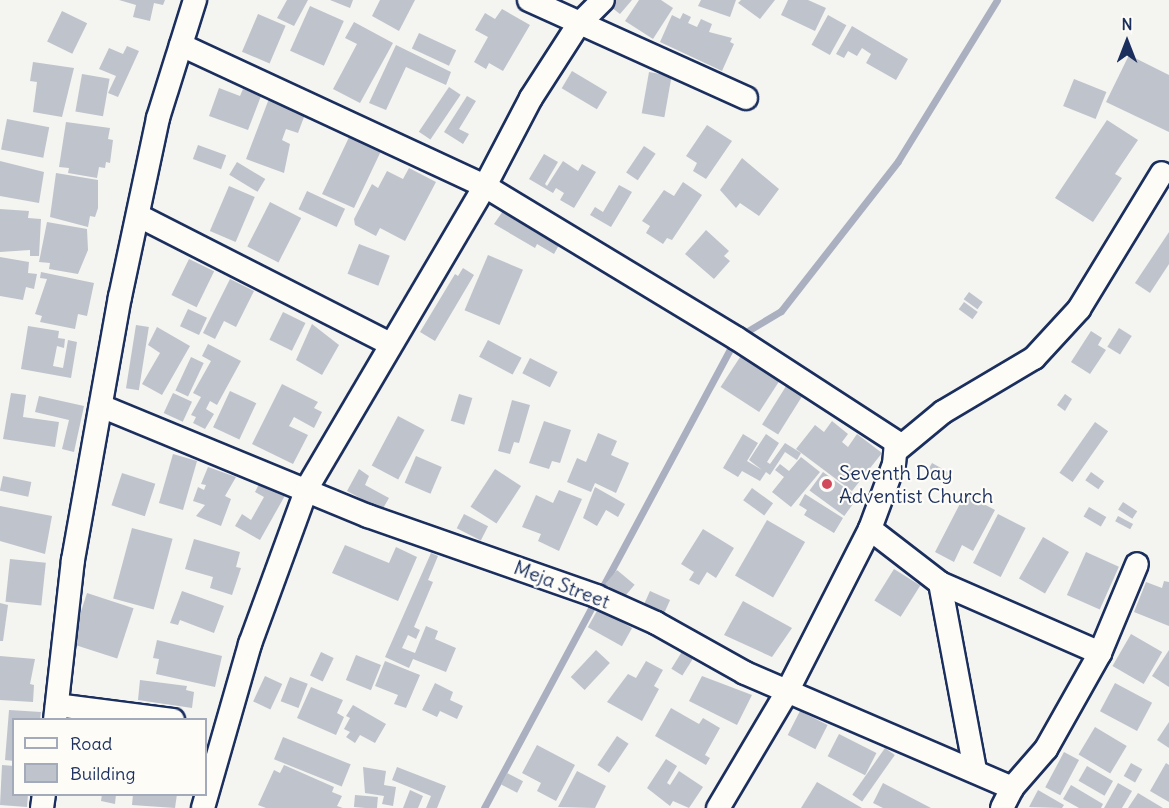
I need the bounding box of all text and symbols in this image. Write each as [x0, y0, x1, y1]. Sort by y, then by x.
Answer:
north arrow [1097, 12, 1157, 72]
text: N [1121, 14, 1133, 34]
place label: Seventh Day Adventist Church [839, 460, 993, 507]
marker: Seventh Day Adventist Church [820, 477, 834, 491]
street label: Meja Street [511, 555, 613, 613]
legend [12, 718, 207, 796]
text: Road [70, 732, 112, 755]
text: Building [70, 762, 135, 785]

